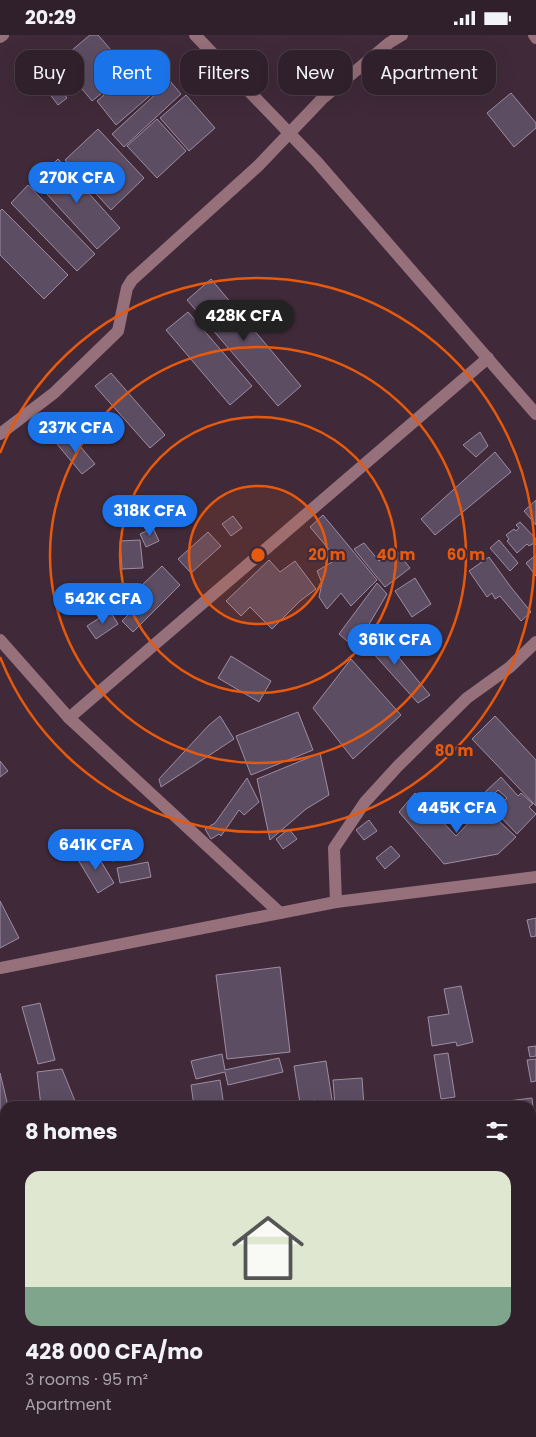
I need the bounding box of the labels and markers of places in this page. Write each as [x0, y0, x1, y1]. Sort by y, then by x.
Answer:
pin: 270K CFA [25, 161, 129, 204]
pin: 428K CFA [192, 299, 296, 342]
pin: 237K CFA [24, 411, 128, 454]
pin: 318K CFA [98, 495, 202, 537]
centre of rings [249, 546, 267, 564]
pin: 542K CFA [51, 583, 155, 625]
pin: 361K CFA [343, 623, 447, 666]
pin: 445K CFA [405, 791, 509, 834]
pin: 641K CFA [44, 829, 148, 871]

